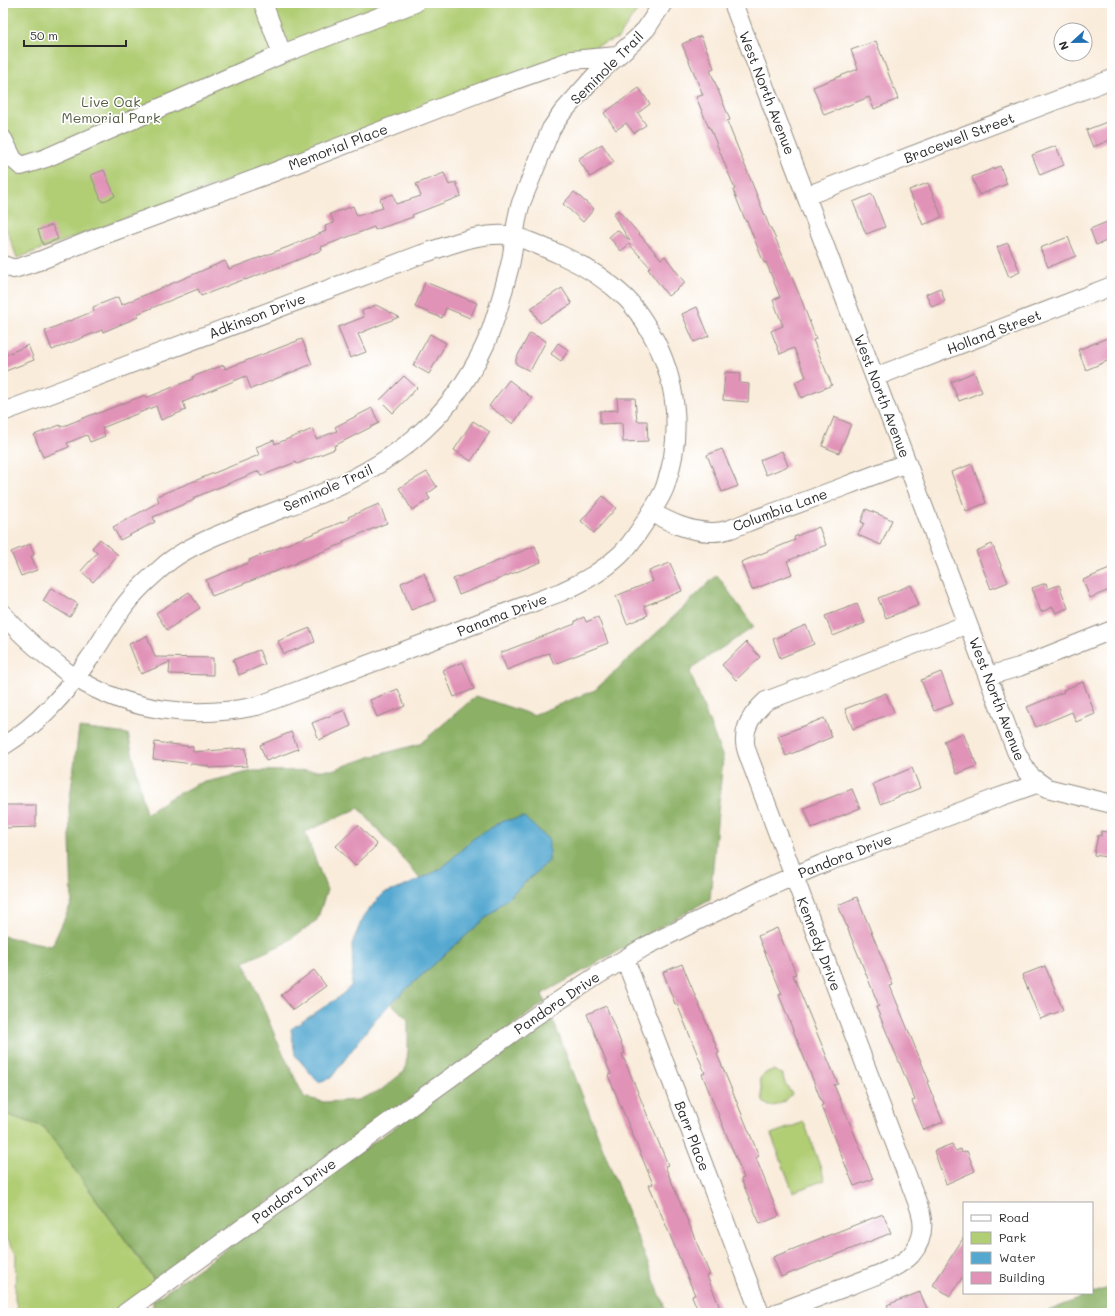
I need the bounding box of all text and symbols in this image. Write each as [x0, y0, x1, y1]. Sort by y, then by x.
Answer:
scale bar [24, 22, 126, 48]
north arrow [1053, 22, 1093, 62]
text: 50 m [30, 27, 58, 43]
street label: Seminole Trail [566, 27, 647, 108]
street label: West North Avenue [735, 28, 800, 157]
text: N [1055, 39, 1072, 53]
park label: Live Oak Memorial Park [61, 92, 161, 127]
street label: Bracewell Street [901, 108, 1017, 167]
street label: Memorial Place [285, 119, 390, 174]
street label: Adkinson Drive [206, 288, 308, 343]
street label: Holland Street [944, 305, 1044, 358]
street label: West North Avenue [850, 331, 915, 460]
street label: Seminole Trail [280, 459, 376, 516]
street label: Columbia Lane [730, 484, 830, 535]
street label: Panama Drive [454, 589, 550, 640]
street label: West North Avenue [965, 634, 1030, 763]
street label: Pandora Drive [795, 829, 895, 882]
street label: Kennedy Drive [793, 894, 846, 993]
street label: Pandora Drive [510, 967, 603, 1038]
street label: Barr Place [670, 1098, 715, 1174]
street label: Pandora Drive [248, 1154, 340, 1228]
legend [963, 1202, 1093, 1294]
text: Road [999, 1209, 1029, 1225]
text: Park [999, 1229, 1026, 1245]
text: Water [999, 1249, 1036, 1265]
text: Building [999, 1269, 1045, 1285]

